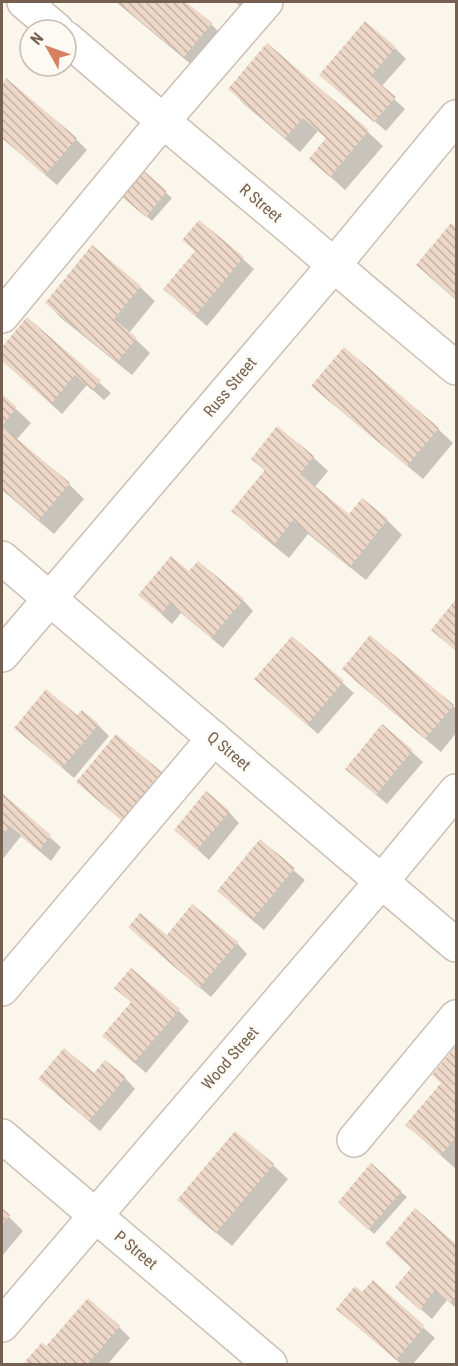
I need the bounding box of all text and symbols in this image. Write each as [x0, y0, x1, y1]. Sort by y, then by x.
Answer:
north arrow [18, 18, 78, 78]
text: N [26, 29, 47, 49]
street label: R Street [236, 180, 286, 226]
street label: Russ Street [200, 353, 261, 421]
street label: Q Street [203, 727, 255, 775]
street label: Wood Street [198, 1022, 263, 1093]
street label: P Street [111, 1227, 161, 1274]

